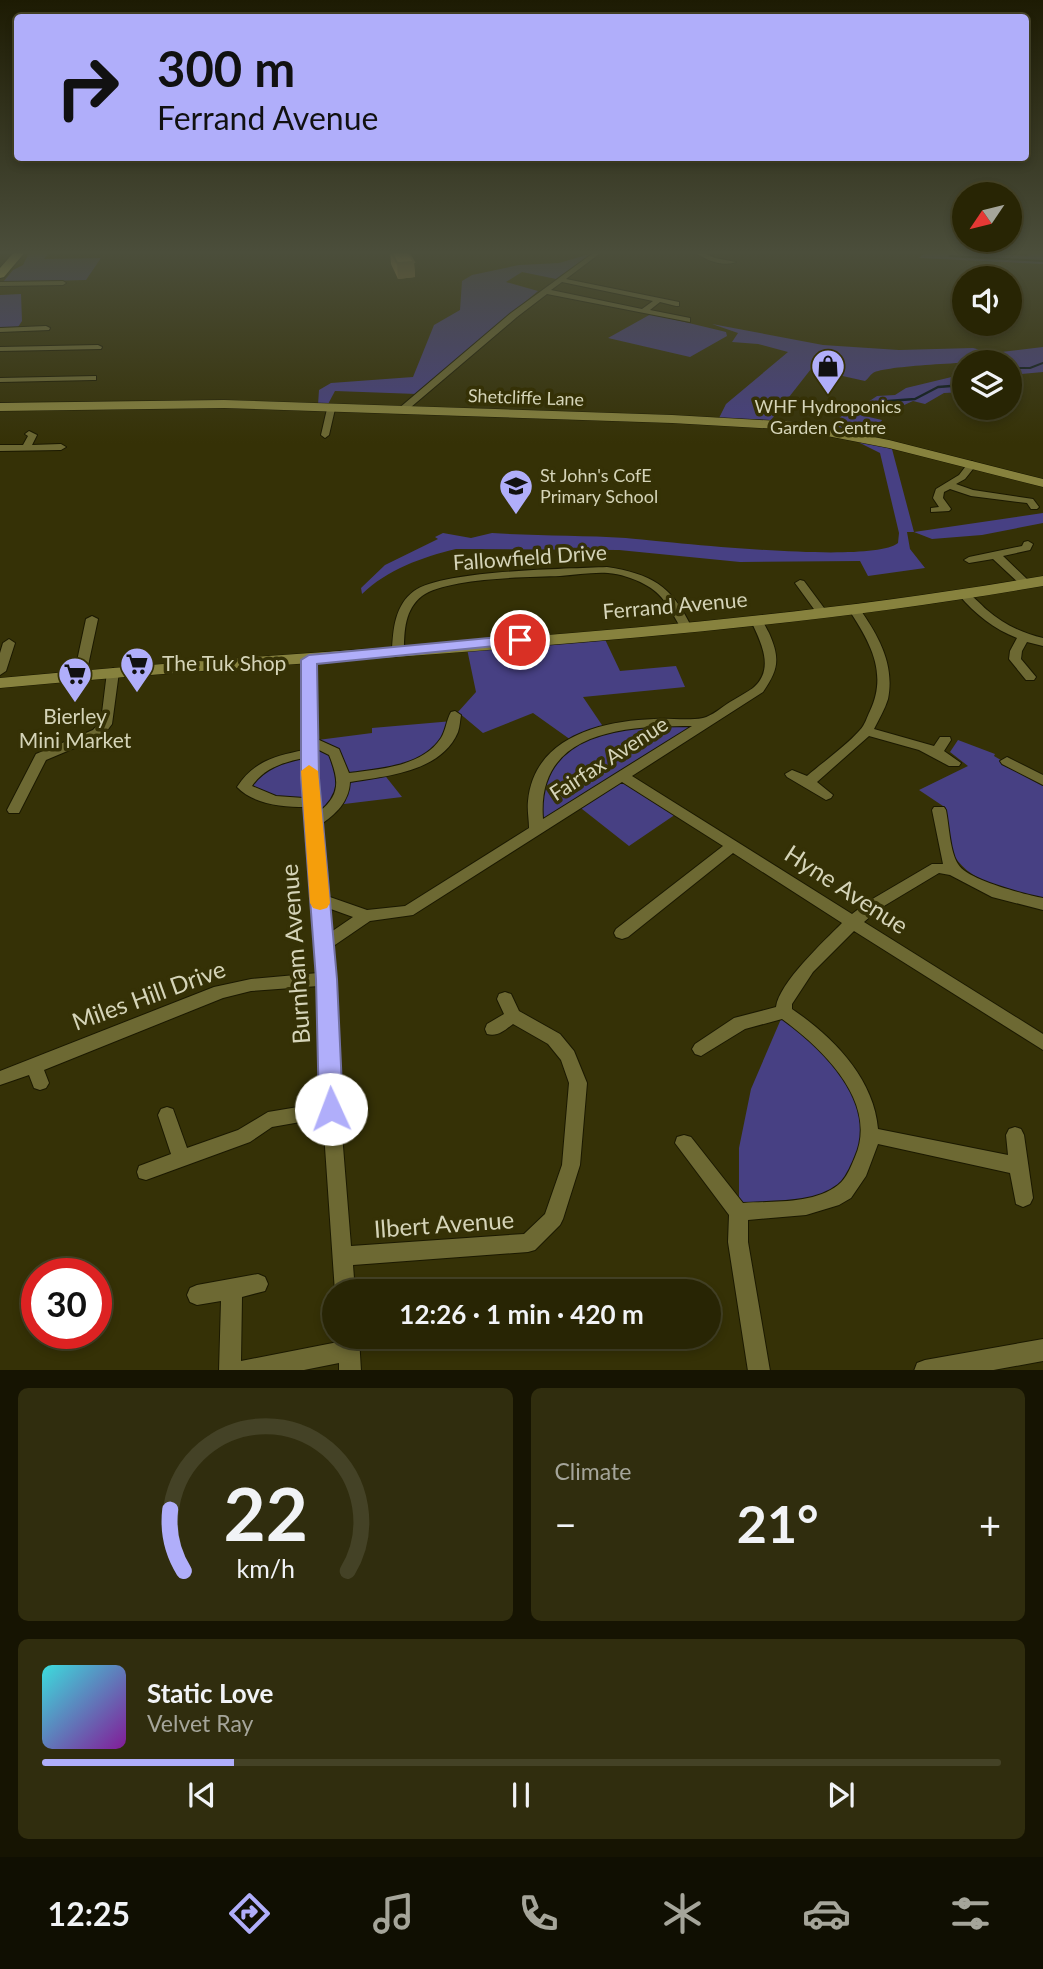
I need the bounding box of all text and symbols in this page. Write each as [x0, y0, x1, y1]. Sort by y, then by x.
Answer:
text: 300 m [157, 39, 295, 97]
icon: right [42, 42, 133, 133]
text: Ferrand Avenue [157, 98, 378, 137]
north arrow [952, 182, 1022, 252]
map controls [952, 182, 1022, 420]
button: sound [952, 266, 1022, 336]
shop icon: WHF Hydroponics Garden Centre [809, 347, 847, 396]
button: layers [952, 350, 1022, 420]
street label: Shetcliffe Lane [468, 384, 584, 410]
place label: WHF Hydroponics Garden Centre [755, 395, 902, 438]
place label: St John's CofE Primary School [540, 464, 658, 507]
school or university icon: St John's CofE Primary School [497, 467, 535, 516]
street label: Fallowfield Drive [452, 539, 608, 574]
street label: Ferrand Avenue [601, 586, 748, 623]
pin [490, 610, 550, 670]
icon: arrive [501, 621, 539, 659]
supermarket icon: The Tuk Shop [118, 645, 156, 694]
place label: The Tuk Shop [162, 650, 286, 675]
supermarket icon: Bierley Mini Market [56, 655, 94, 704]
place label: Bierley Mini Market [19, 703, 132, 752]
street label: Fairfax Avenue [544, 710, 672, 805]
street label: Hyne Avenue [780, 838, 914, 939]
street label: Burnham Avenue [274, 863, 315, 1045]
street label: Miles Hill Drive [68, 953, 229, 1036]
position arrow [294, 1072, 368, 1146]
street label: Ilbert Avenue [373, 1204, 515, 1243]
speed limit sign: 30 [21, 1258, 112, 1349]
text: 12:26 · 1 min · 420 m [399, 1298, 644, 1330]
text: Climate [555, 1457, 631, 1485]
text: 22 [223, 1469, 307, 1557]
text: 21° [737, 1492, 819, 1554]
text: − [555, 1501, 577, 1547]
text: + [979, 1501, 1001, 1547]
text: km/h [236, 1552, 295, 1582]
text: Static Love [147, 1677, 274, 1709]
text: Velvet Ray [147, 1709, 253, 1737]
icon: previous [183, 1776, 221, 1814]
icon: pause [502, 1776, 540, 1814]
icon: next [822, 1776, 860, 1814]
icon: directions [225, 1889, 274, 1938]
icon: music [369, 1889, 418, 1938]
icon: phone [514, 1889, 563, 1938]
icon: climate [658, 1889, 707, 1938]
icon: car [802, 1889, 851, 1938]
icon: filters [946, 1889, 995, 1938]
text: 12:25 [48, 1894, 130, 1933]

